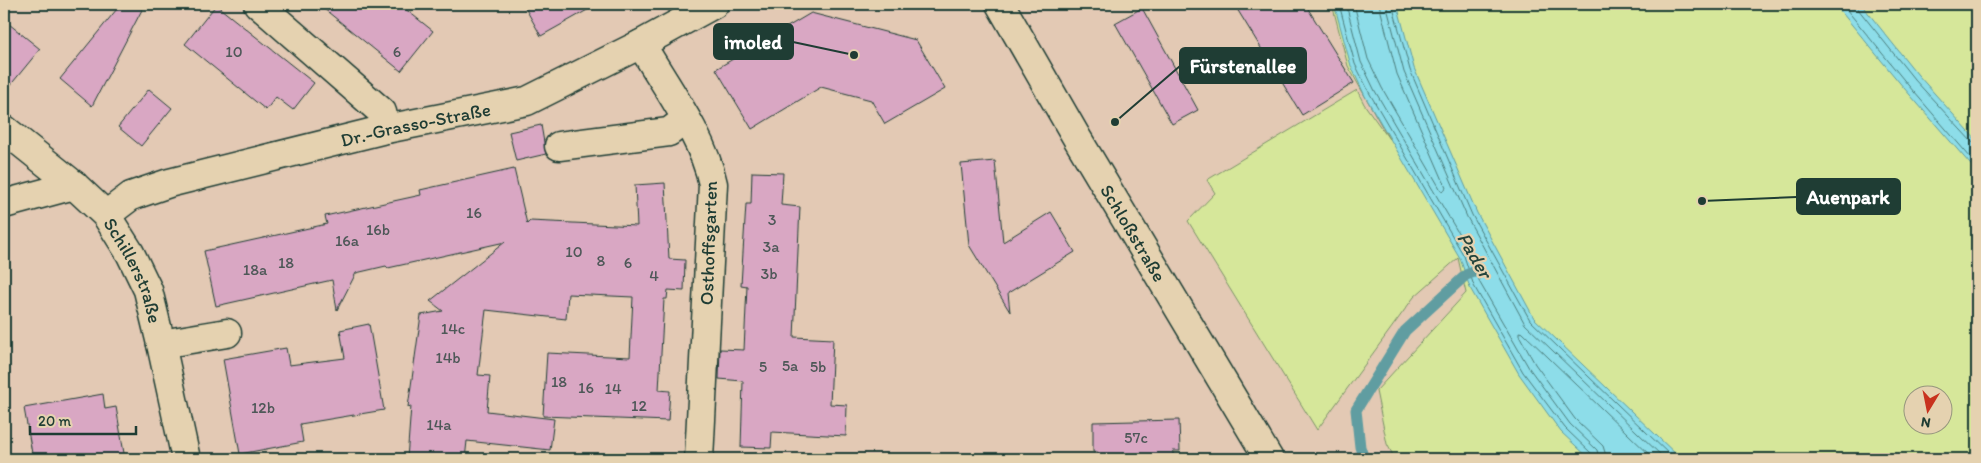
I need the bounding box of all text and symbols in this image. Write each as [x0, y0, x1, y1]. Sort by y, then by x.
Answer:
callout: imoled [714, 24, 793, 59]
text: imoled [724, 30, 782, 54]
house number: 10 [225, 42, 243, 61]
house number: 6 [393, 42, 401, 61]
callout: Fürstenallee [1180, 48, 1306, 83]
text: Fürstenallee [1190, 54, 1297, 78]
street label: Dr.-Grasso-Straße [338, 98, 493, 152]
callout: Auenpark [1797, 179, 1900, 214]
street label: Osthoffsgarten [695, 180, 722, 306]
street label: Schloßstraße [1095, 180, 1171, 286]
text: Auenpark [1806, 185, 1890, 210]
house number: 16 [466, 203, 482, 222]
house number: 3 [768, 210, 777, 229]
street label: Schillerstraße [99, 213, 167, 326]
house number: 16b [366, 220, 390, 239]
water label: Pader [1452, 228, 1499, 284]
house number: 16a [335, 231, 360, 250]
house number: 3a [762, 237, 780, 256]
house number: 10 [565, 242, 583, 261]
house number: 8 [597, 251, 606, 270]
house number: 18 [278, 253, 294, 272]
house number: 6 [624, 253, 632, 272]
house number: 18a [243, 260, 268, 279]
house number: 3b [760, 264, 778, 283]
house number: 4 [649, 266, 659, 285]
house number: 14c [441, 319, 465, 338]
house number: 14b [435, 348, 461, 367]
house number: 5a [782, 356, 799, 375]
house number: 5 [759, 357, 767, 376]
house number: 5b [810, 357, 826, 376]
house number: 18 [551, 372, 567, 391]
house number: 16 [578, 378, 594, 397]
house number: 14 [604, 379, 622, 398]
north arrow [1904, 386, 1954, 436]
house number: 12 [631, 396, 648, 415]
house number: 12b [251, 398, 275, 417]
scale bar [30, 403, 136, 435]
text: 20 m [38, 412, 72, 430]
text: N [1920, 413, 1932, 432]
house number: 14a [426, 415, 452, 434]
house number: 57c [1124, 428, 1148, 447]

